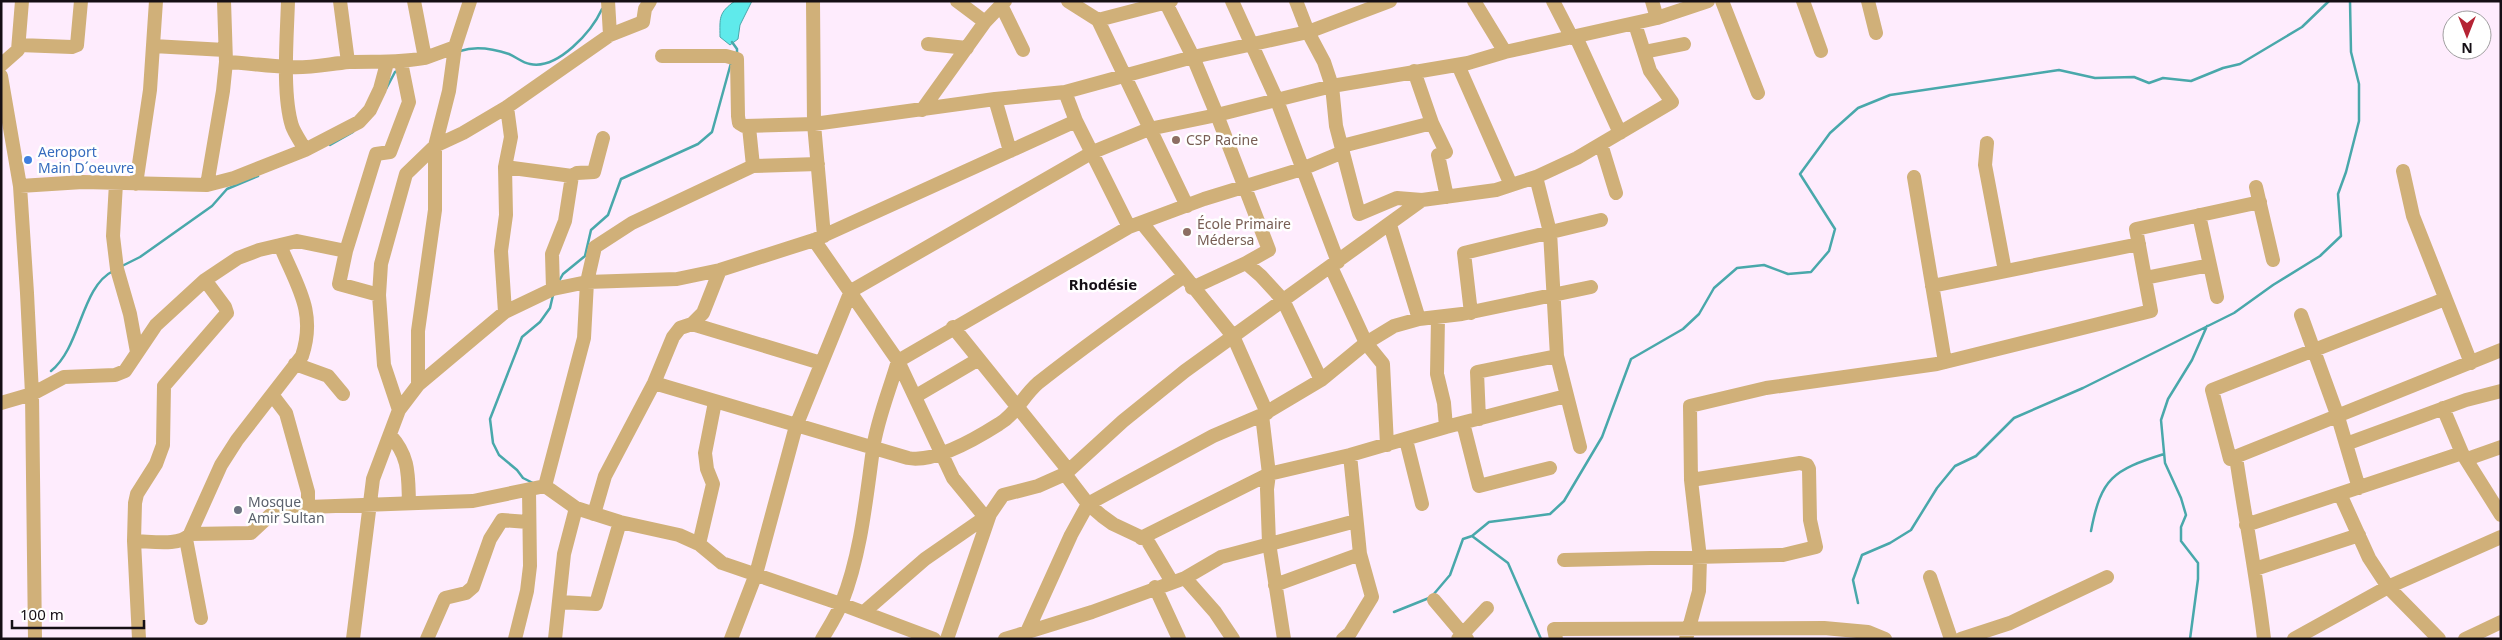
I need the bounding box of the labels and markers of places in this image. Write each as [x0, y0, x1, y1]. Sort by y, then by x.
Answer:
place label: CSP Racine [1186, 130, 1258, 149]
marker: CSP Racine [1170, 134, 1182, 146]
place label: Aeroport Main D´oeuvre [38, 142, 134, 177]
marker: Aeroport Main D´oeuvre [22, 154, 34, 166]
place label: École Primaire Médersa [1197, 214, 1291, 249]
marker: École Primaire Médersa [1181, 226, 1193, 238]
place label: Mosque Amir Sultan [248, 492, 325, 527]
marker: Mosque Amir Sultan [232, 504, 244, 516]

